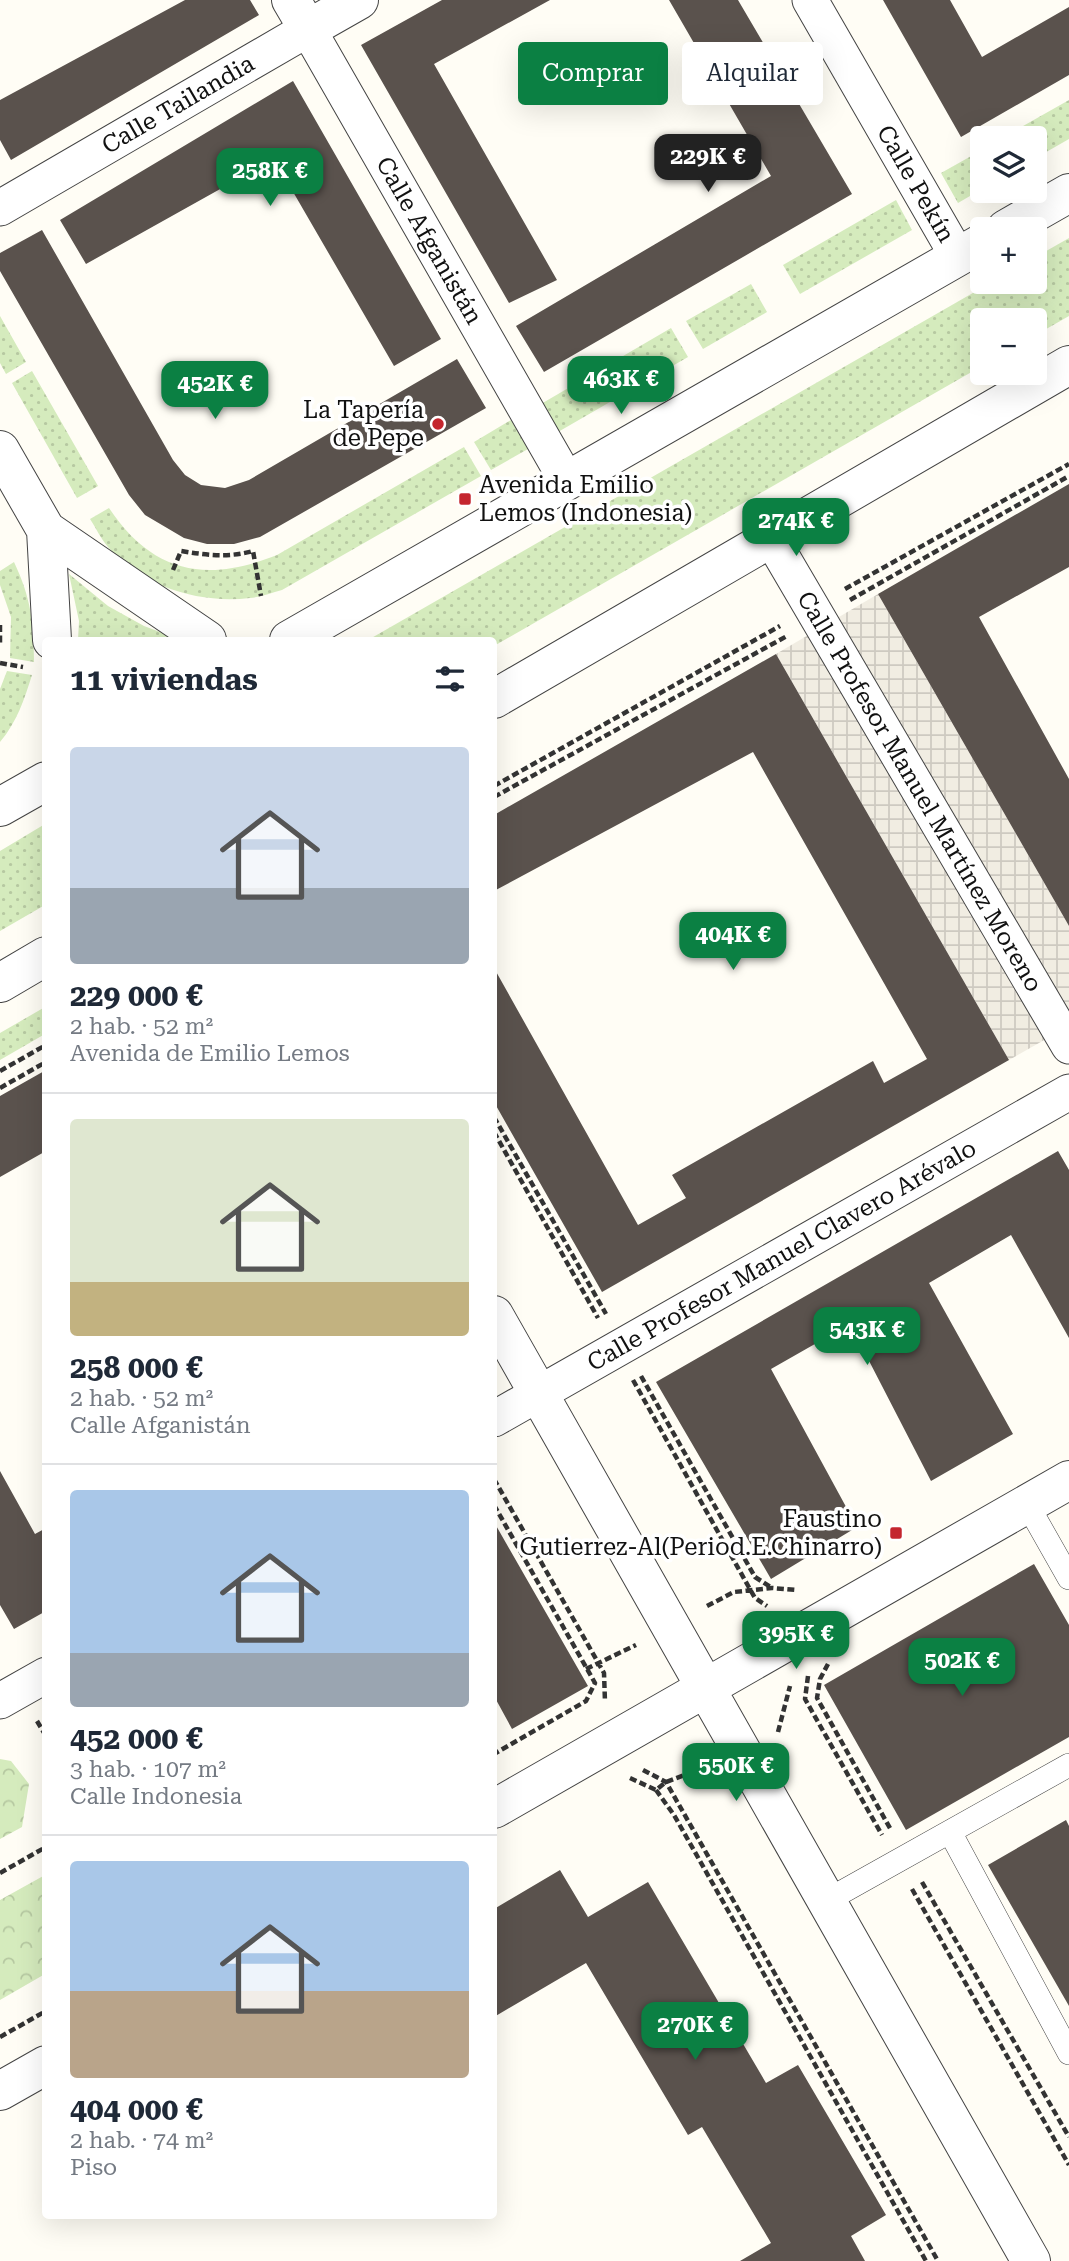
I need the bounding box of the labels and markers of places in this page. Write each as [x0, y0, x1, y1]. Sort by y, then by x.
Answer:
pin: 229K € [651, 134, 765, 194]
pin: 258K € [213, 148, 327, 208]
pin: 463K € [564, 356, 678, 416]
pin: 452K € [158, 362, 272, 421]
place label: La Tapería de Pepe [303, 396, 424, 452]
marker: La Tapería de Pepe [430, 416, 446, 432]
place label: Avenida Emilio Lemos (Indonesia) [479, 471, 692, 527]
marker: Avenida Emilio Lemos (Indonesia) [457, 491, 473, 507]
pin: 274K € [739, 498, 853, 558]
pin: 404K € [676, 912, 790, 972]
pin: 543K € [810, 1308, 924, 1367]
place label: Faustino Gutierrez-Al(Period.E.Chinarro) [519, 1505, 882, 1561]
marker: Faustino Gutierrez-Al(Period.E.Chinarro) [888, 1525, 904, 1541]
pin: 395K € [739, 1612, 853, 1671]
pin: 502K € [905, 1638, 1019, 1698]
pin: 550K € [679, 1744, 793, 1803]
pin: 270K € [638, 2002, 752, 2062]

